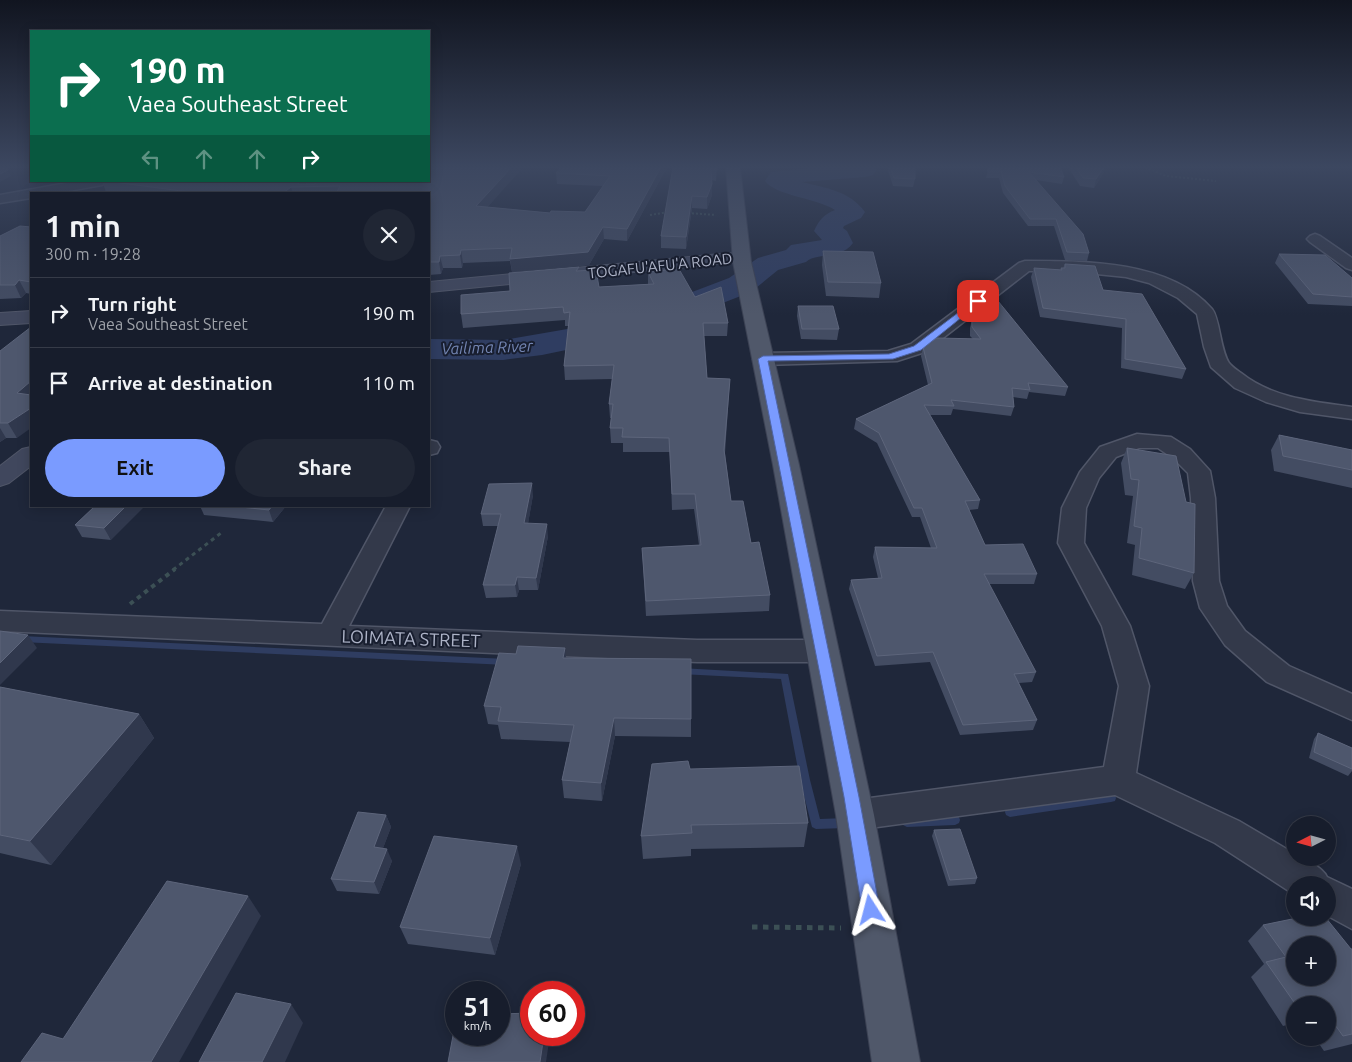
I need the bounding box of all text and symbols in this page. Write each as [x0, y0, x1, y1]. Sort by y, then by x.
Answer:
icon: right [45, 50, 110, 115]
text: 190 m [128, 50, 226, 90]
text: Vaea Southeast Street [128, 91, 348, 116]
icon: left [137, 145, 165, 173]
icon: ahead [190, 145, 218, 173]
icon: ahead [243, 145, 271, 173]
icon: right [296, 145, 324, 173]
text: 1 min [45, 209, 121, 243]
button: close [363, 209, 415, 261]
text: 300 m · 19:28 [45, 245, 141, 263]
street label: TOGAFU'AFU'A ROAD [587, 249, 733, 282]
pin [957, 280, 999, 322]
icon: arrive [964, 287, 992, 315]
text: Turn right [88, 293, 176, 315]
icon: right [45, 299, 73, 327]
text: 190 m [362, 302, 415, 324]
text: Vaea Southeast Street [88, 315, 248, 333]
water label: Vailima River [441, 336, 534, 358]
icon: arrive [45, 369, 73, 397]
text: Arrive at destination [88, 372, 273, 394]
text: 110 m [362, 372, 415, 394]
button: Exit [45, 439, 225, 497]
button: Share [235, 439, 415, 497]
street label: LOIMATA STREET [341, 626, 481, 650]
north arrow [1286, 816, 1336, 866]
map controls [1286, 816, 1336, 1046]
button: sound [1286, 876, 1336, 926]
position arrow [844, 883, 896, 935]
button: + [1286, 936, 1336, 986]
speed limit sign: 60 [520, 981, 585, 1046]
text: 51 [463, 993, 492, 1021]
button: − [1286, 996, 1336, 1046]
text: km/h [464, 1019, 491, 1032]

